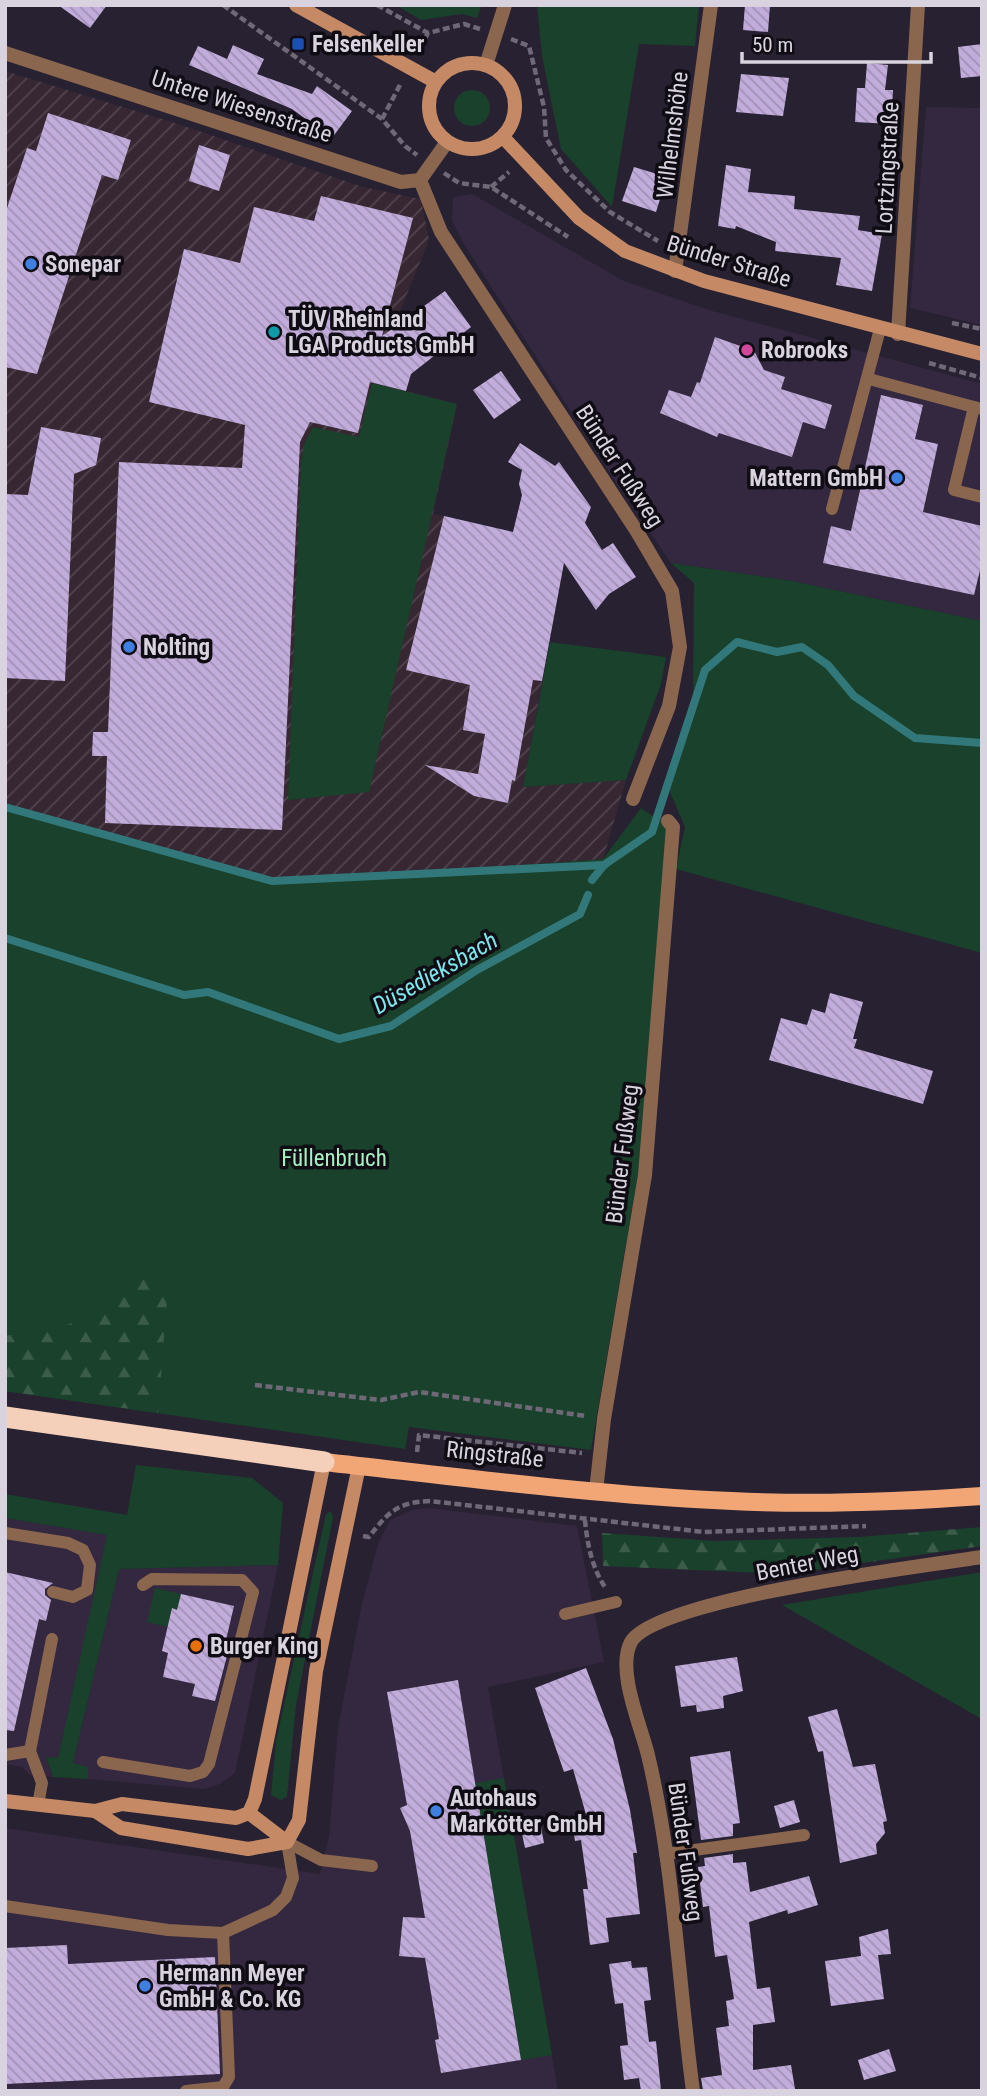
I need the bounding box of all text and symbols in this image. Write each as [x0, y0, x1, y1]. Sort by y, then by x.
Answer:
scale bar [742, 21, 931, 65]
place label: Felsenkeller [312, 31, 425, 58]
text: 50 m [752, 33, 793, 57]
marker: Felsenkeller [290, 36, 306, 52]
street label: Untere Wiesenstraße [148, 65, 335, 148]
street label: Wilhelmshöhe [651, 70, 694, 200]
street label: Lortzingstraße [871, 101, 904, 235]
street label: Bünder Straße [664, 230, 794, 293]
place label: Sonepar [45, 251, 121, 278]
marker: Sonepar [23, 256, 39, 272]
place label: TÜV Rheinland LGA Products GmbH [288, 305, 475, 359]
marker: TÜV Rheinland LGA Products GmbH [266, 324, 282, 340]
place label: Robrooks [761, 337, 848, 364]
marker: Robrooks [739, 342, 755, 358]
street label: Bünder Fußweg [570, 400, 669, 532]
place label: Mattern GmbH [749, 465, 883, 492]
marker: Mattern GmbH [889, 470, 905, 486]
place label: Nolting [143, 634, 210, 661]
marker: Nolting [121, 639, 137, 655]
water label: Düsedieksbach [368, 926, 502, 1020]
street label: Bünder Fußweg [601, 1083, 644, 1225]
park label: Füllenbruch [281, 1145, 387, 1172]
street label: Ringstraße [445, 1436, 545, 1473]
street label: Benter Weg [754, 1540, 861, 1587]
place label: Burger King [210, 1633, 319, 1660]
marker: Burger King [188, 1638, 204, 1654]
street label: Bünder Fußweg [662, 1781, 709, 1923]
place label: Autohaus Markötter GmbH [450, 1785, 602, 1838]
marker: Autohaus Markötter GmbH [428, 1803, 444, 1819]
place label: Hermann Meyer GmbH & Co. KG [159, 1960, 305, 2013]
marker: Hermann Meyer GmbH & Co. KG [137, 1978, 153, 1994]

